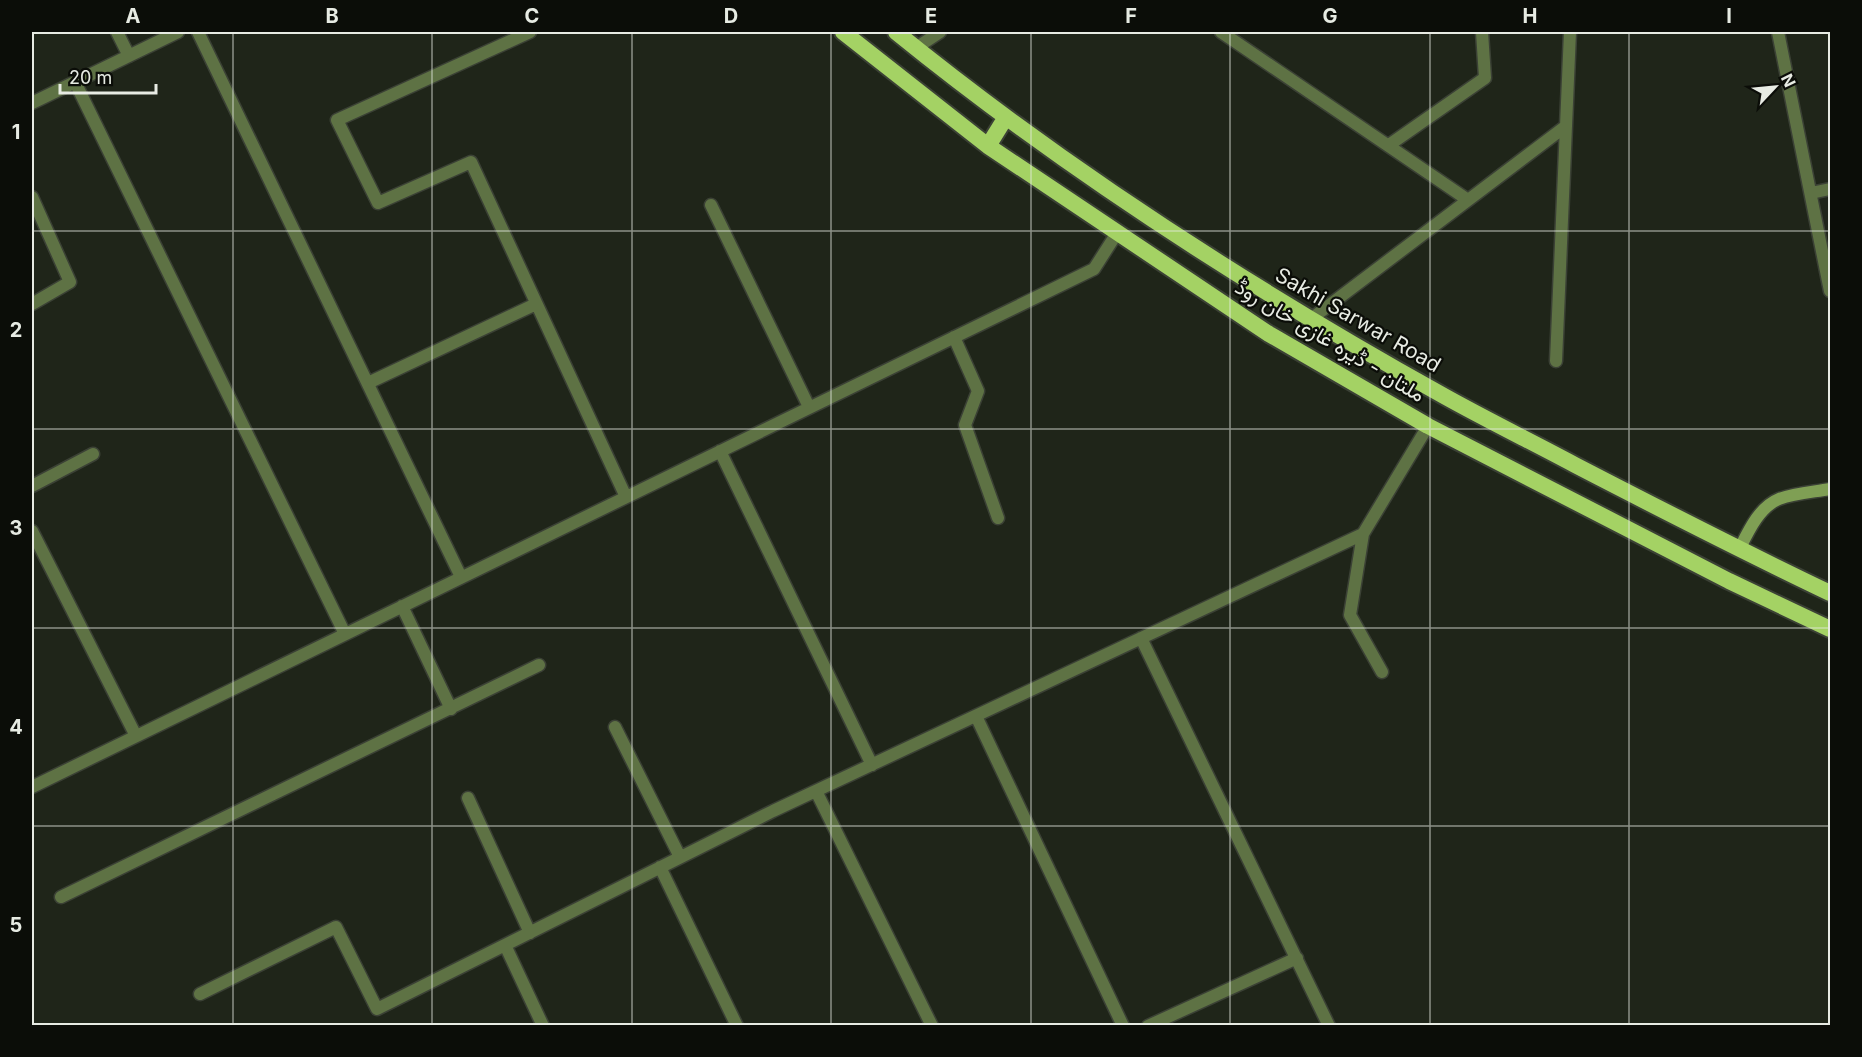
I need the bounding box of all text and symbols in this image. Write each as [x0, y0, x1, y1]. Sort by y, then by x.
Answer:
text: A [126, 4, 141, 28]
text: B [325, 4, 339, 28]
text: C [525, 4, 539, 28]
text: D [724, 4, 738, 28]
text: E [925, 4, 937, 28]
text: F [1125, 4, 1137, 28]
text: G [1322, 4, 1338, 28]
text: H [1523, 4, 1537, 28]
text: I [1726, 4, 1732, 28]
scale bar [60, 57, 156, 95]
north arrow [1745, 57, 1805, 117]
text: 20 m [69, 67, 112, 88]
text: N [1777, 71, 1800, 90]
text: 1 [12, 120, 20, 144]
street label: Sakhi Sarwar Road [1271, 262, 1445, 377]
street label: ملتان - ڈیرہ غازی خان روڈ [1230, 274, 1430, 408]
text: 2 [10, 318, 22, 342]
text: 3 [10, 516, 22, 540]
text: 4 [9, 715, 23, 739]
text: 5 [10, 913, 22, 937]

